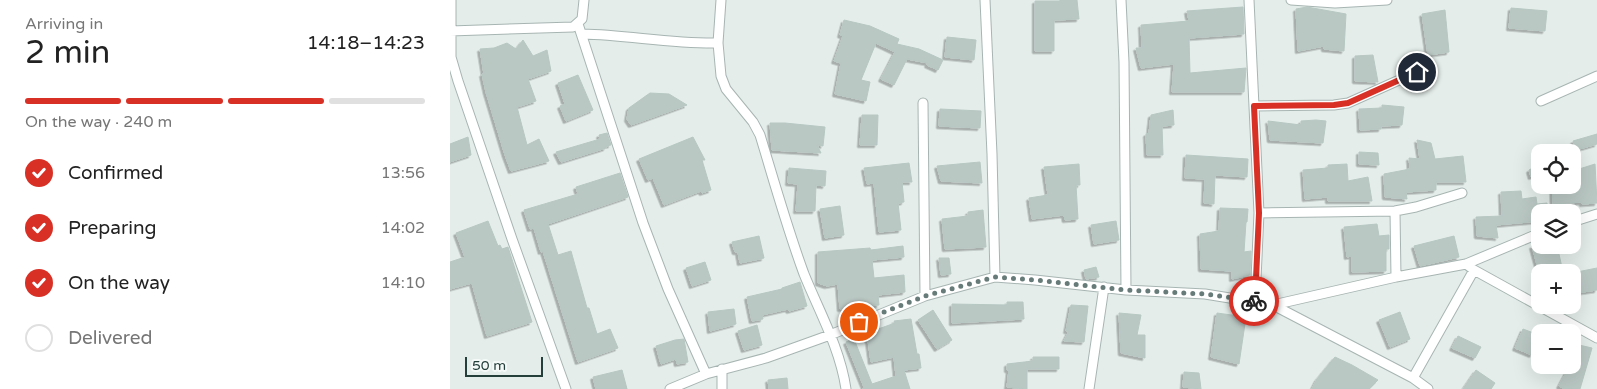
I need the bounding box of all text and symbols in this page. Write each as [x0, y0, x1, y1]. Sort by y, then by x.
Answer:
text: Arriving in [25, 14, 103, 34]
text: 14:18–14:23 [307, 32, 425, 54]
text: 2 min [25, 34, 110, 72]
pin [1396, 51, 1438, 93]
icon: home [1403, 58, 1431, 86]
text: On the way · 240 m [25, 112, 172, 132]
map controls [1531, 144, 1581, 374]
button: locate [1531, 144, 1581, 194]
icon: check [25, 159, 53, 187]
text: Confirmed [68, 162, 163, 184]
text: 13:56 [381, 163, 425, 183]
button: layers [1531, 204, 1581, 254]
icon: check [25, 214, 53, 242]
text: Preparing [68, 217, 157, 239]
text: 14:02 [381, 218, 425, 238]
button: + [1531, 264, 1581, 314]
icon: check [25, 269, 53, 297]
text: On the way [68, 272, 170, 294]
text: 14:10 [381, 273, 425, 293]
courier [1229, 276, 1279, 326]
icon: bike [1240, 287, 1268, 315]
pin [838, 301, 880, 343]
icon: bag [845, 308, 873, 336]
button: − [1531, 324, 1581, 374]
text: Delivered [68, 327, 153, 349]
scale bar [465, 354, 542, 377]
text: 50 m [472, 357, 506, 374]

